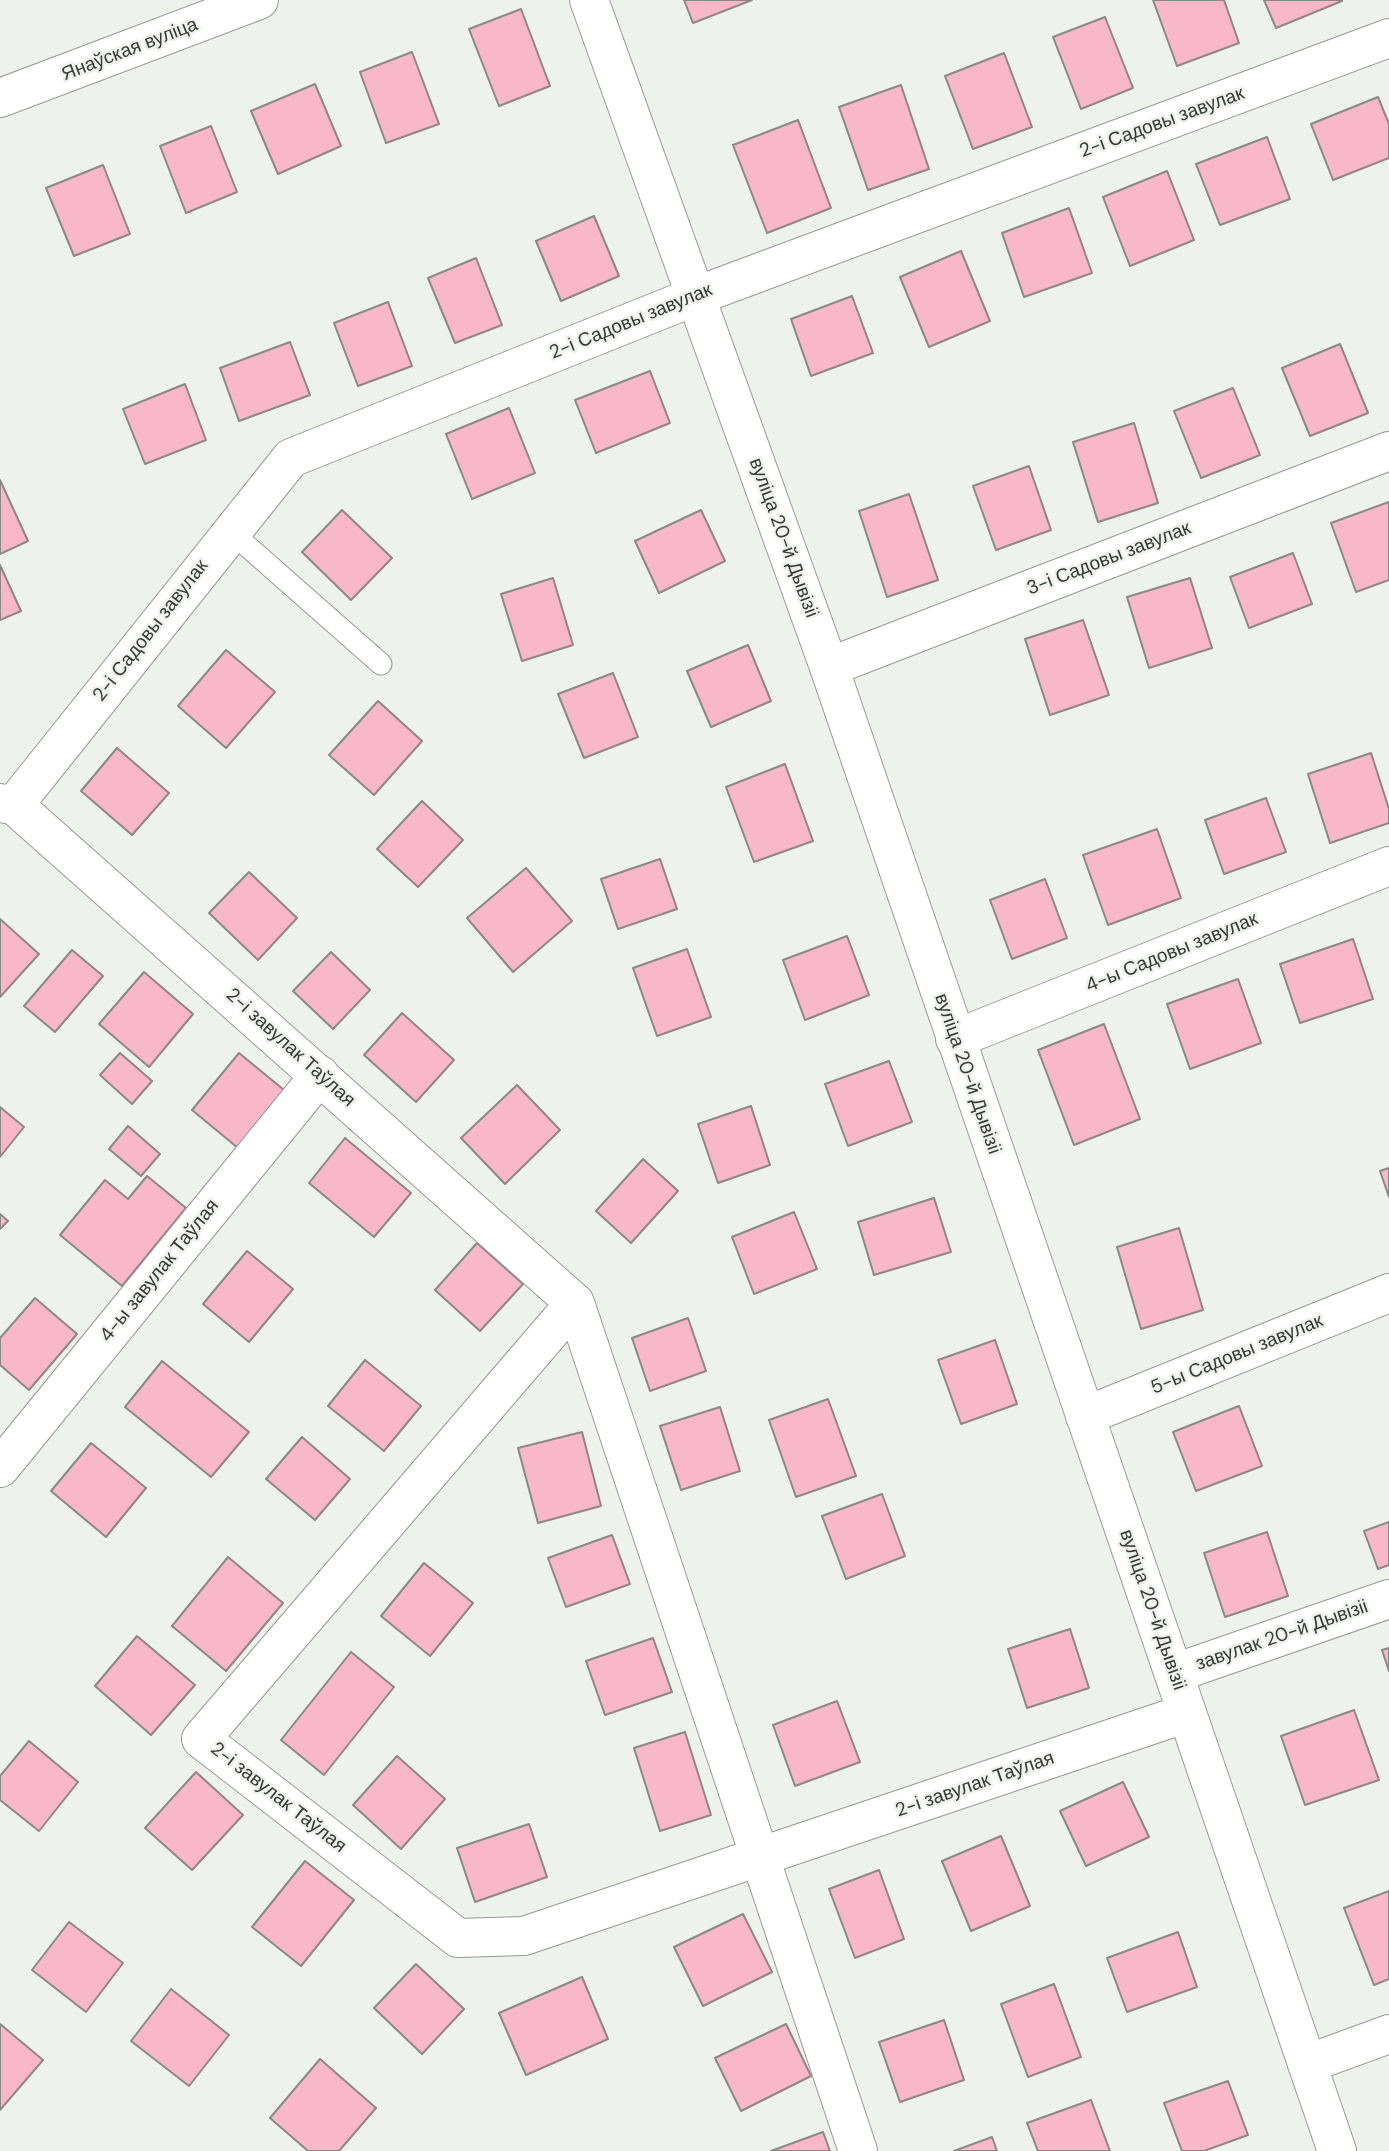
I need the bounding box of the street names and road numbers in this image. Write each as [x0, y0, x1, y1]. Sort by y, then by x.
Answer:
street label: Янаўская вуліца [59, 14, 201, 86]
street label: 2-і Садовы завулак [1077, 83, 1247, 163]
street label: 2-і Садовы завулак [546, 279, 716, 365]
street label: вуліца 20-й Дывізіі [744, 455, 822, 621]
street label: 3-і Садовы завулак [1024, 517, 1194, 601]
street label: 2-і Садовы завулак [89, 556, 213, 706]
street label: 4-ы Садовы завулак [1083, 908, 1261, 998]
street label: 2-і завулак Таўлая [221, 984, 359, 1112]
street label: вуліца 20-й Дывізіі [929, 991, 1005, 1157]
street label: 4-ы завулак Таўлая [96, 1195, 224, 1347]
street label: 5-ы Садовы завулак [1148, 1310, 1326, 1400]
street label: вуліца 20-й Дывізіі [1114, 1527, 1190, 1693]
street label: завулак 20-й Дывізіі [1193, 1596, 1371, 1676]
street label: 2-і завулак Таўлая [205, 1738, 351, 1858]
street label: 2-і завулак Таўлая [893, 1747, 1057, 1823]

